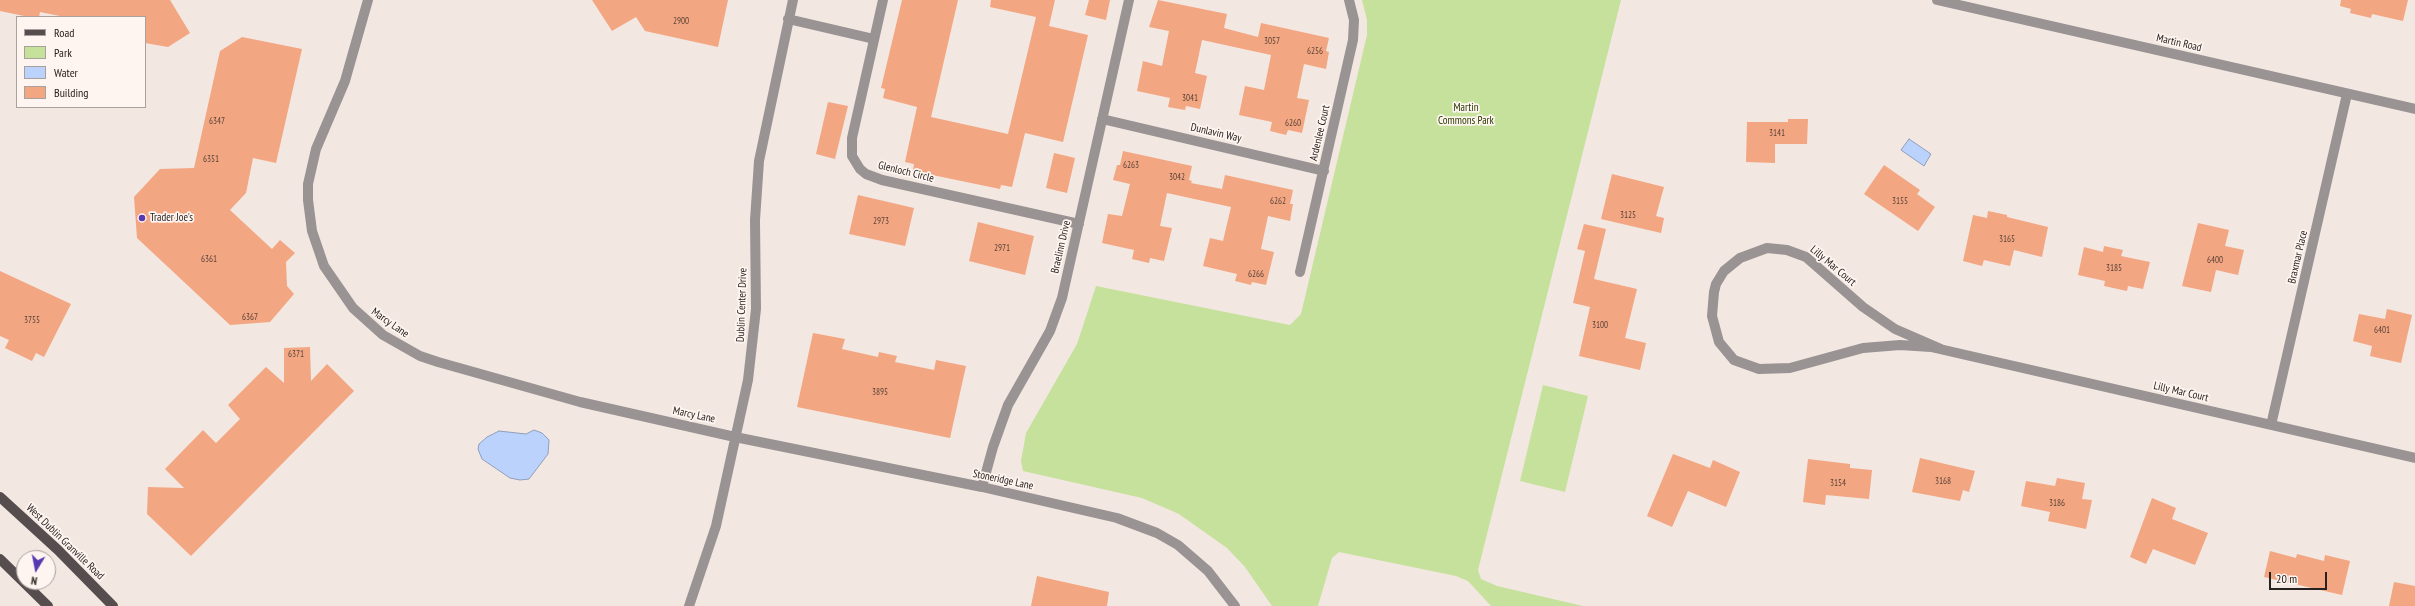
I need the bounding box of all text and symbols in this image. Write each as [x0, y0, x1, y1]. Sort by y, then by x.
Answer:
legend [16, 16, 146, 108]
house number: 2900 [673, 16, 689, 26]
text: Road [54, 25, 74, 40]
street label: Martin Road [2155, 31, 2203, 55]
house number: 3057 [1264, 36, 1280, 46]
text: Park [54, 45, 72, 60]
house number: 6256 [1307, 46, 1323, 56]
text: Water [54, 65, 78, 80]
text: Building [54, 85, 89, 100]
house number: 3041 [1182, 93, 1198, 103]
park label: Martin Commons Park [1438, 101, 1494, 127]
street label: Ardenlee Court [1307, 104, 1333, 162]
house number: 6347 [209, 116, 225, 126]
house number: 6260 [1285, 118, 1301, 128]
street label: Dunlavin Way [1189, 121, 1243, 145]
house number: 3141 [1769, 128, 1785, 138]
house number: 6351 [203, 154, 219, 164]
street label: Glenloch Circle [877, 159, 935, 185]
house number: 6263 [1123, 160, 1139, 170]
house number: 3042 [1169, 172, 1185, 182]
house number: 6262 [1270, 196, 1286, 206]
house number: 3155 [1892, 196, 1908, 206]
house number: 3125 [1620, 210, 1636, 220]
place label: Trader Joe's [150, 211, 193, 225]
marker: Trader Joe's [137, 213, 147, 223]
house number: 2973 [873, 216, 889, 226]
street label: Braelinn Drive [1048, 219, 1074, 275]
street label: Braxmar Place [2285, 229, 2311, 285]
house number: 3165 [1999, 234, 2015, 244]
house number: 2971 [994, 243, 1010, 253]
street label: Lilly Mar Court [1807, 243, 1859, 289]
house number: 6361 [201, 254, 217, 264]
house number: 6400 [2207, 255, 2223, 265]
house number: 3185 [2106, 263, 2122, 273]
street label: Dublin Center Drive [734, 268, 750, 342]
house number: 6266 [1248, 269, 1264, 279]
street label: Marcy Lane [369, 305, 411, 341]
house number: 6367 [242, 312, 258, 322]
house number: 3755 [24, 315, 40, 325]
house number: 3100 [1592, 320, 1608, 330]
house number: 6401 [2374, 325, 2390, 335]
house number: 6371 [288, 349, 304, 359]
street label: Lilly Mar Court [2152, 379, 2210, 405]
house number: 3895 [872, 387, 888, 397]
street label: Marcy Lane [672, 404, 716, 426]
street label: Stoneridge Lane [971, 467, 1035, 493]
house number: 3168 [1935, 476, 1951, 486]
house number: 3154 [1830, 478, 1846, 488]
house number: 3186 [2049, 498, 2065, 508]
street label: West Dublin Granville Road [23, 501, 107, 583]
north arrow [16, 550, 56, 590]
scale bar [2271, 564, 2329, 590]
text: 20 m [2276, 571, 2297, 586]
text: N [30, 573, 38, 588]

